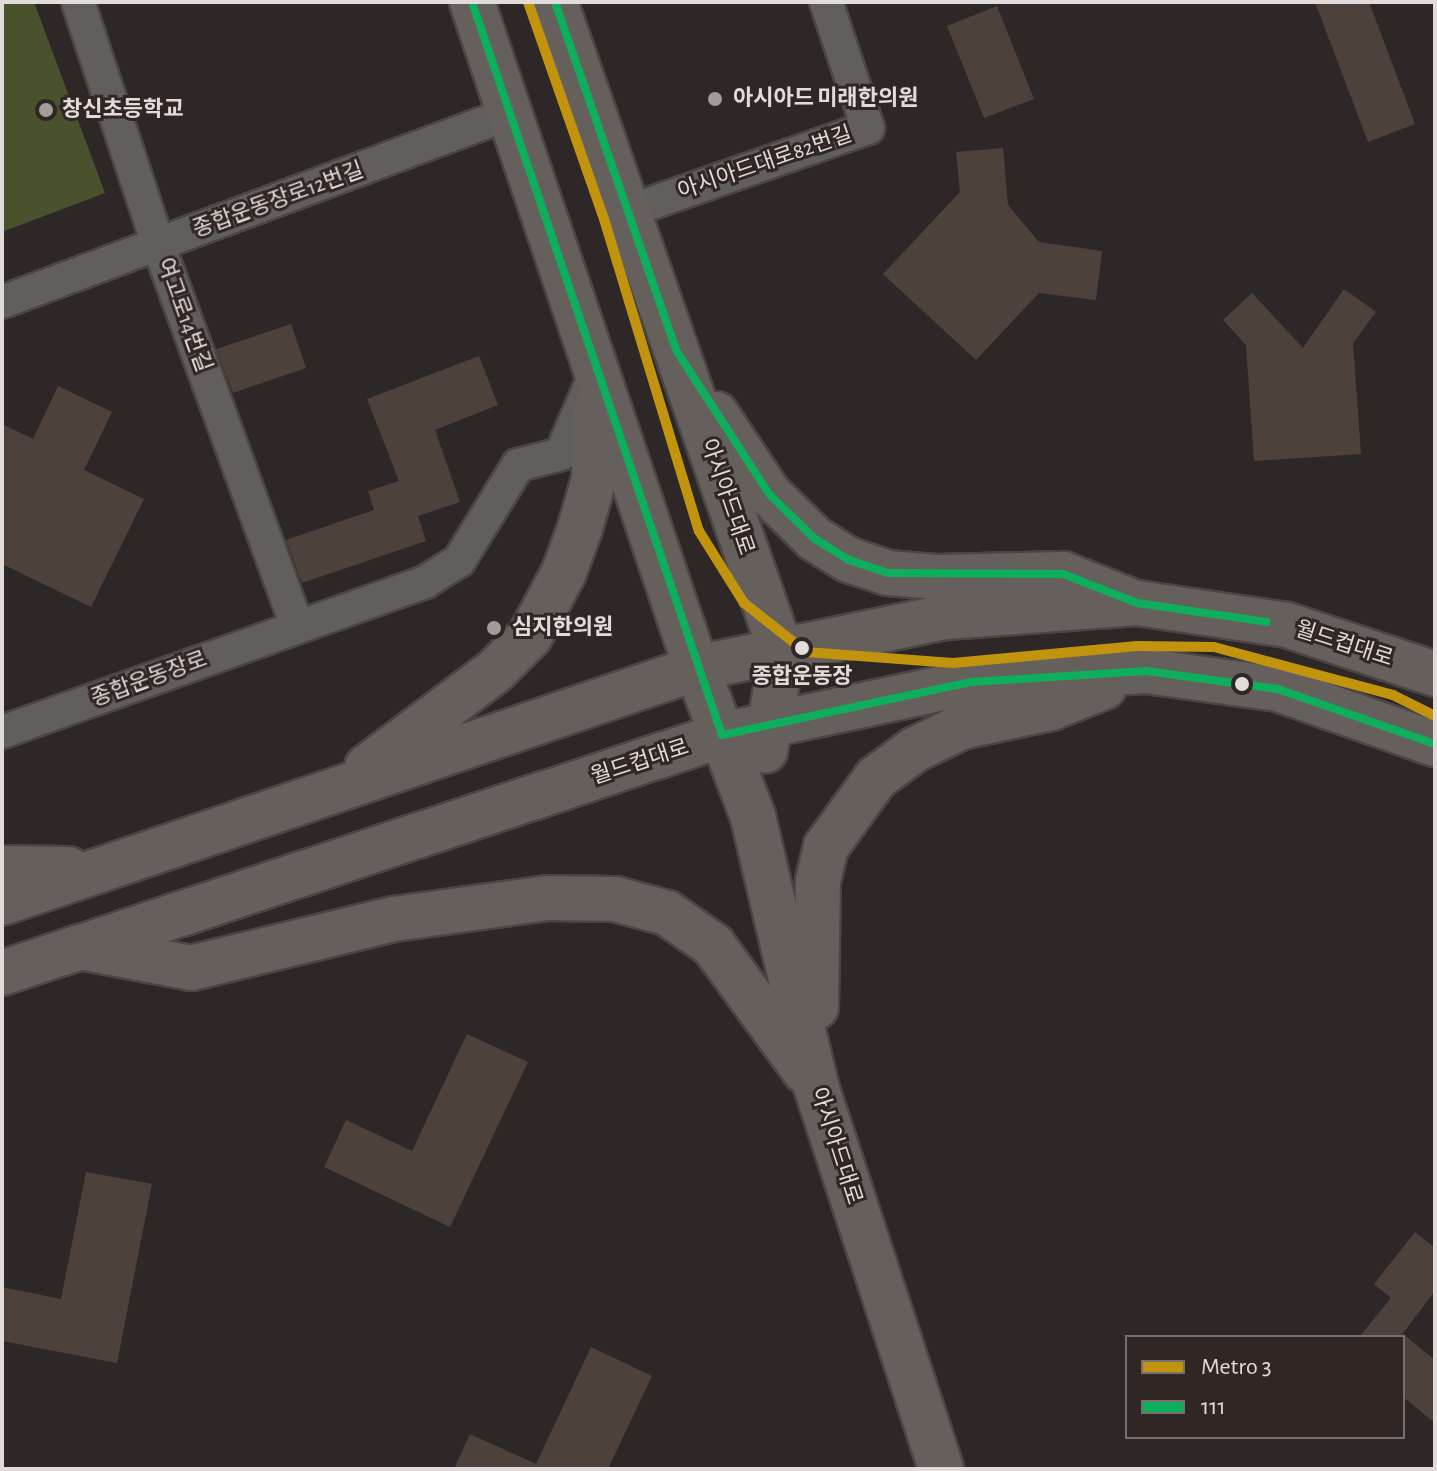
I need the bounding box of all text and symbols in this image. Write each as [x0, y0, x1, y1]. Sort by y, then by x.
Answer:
place label: 아시아드 미래한의원 [733, 86, 918, 112]
marker: 아시아드 미래한의원 [704, 88, 726, 110]
place label: 창신초등학교 [62, 97, 183, 123]
marker: 창신초등학교 [37, 101, 55, 119]
street label: 아시아드대로82번길 [674, 121, 856, 205]
street label: 종합운동장로12번길 [189, 157, 367, 243]
street label: 여고로14번길 [151, 254, 217, 376]
street label: 아시아드대로 [695, 435, 759, 559]
place label: 심지한의원 [512, 615, 613, 641]
street label: 월드컵대로 [1292, 616, 1396, 672]
marker: 심지한의원 [483, 617, 505, 639]
marker: 종합운동장 [790, 636, 814, 660]
street label: 종합운동장로 [87, 646, 211, 712]
place label: 종합운동장 [751, 664, 853, 690]
unlabelled marker [1234, 676, 1250, 692]
street label: 월드컵대로 [588, 734, 692, 790]
street label: 아시아드대로 [805, 1084, 867, 1208]
legend [1125, 1335, 1405, 1439]
text: Metro 3 [1201, 1355, 1272, 1379]
text: 111 [1201, 1395, 1226, 1419]

